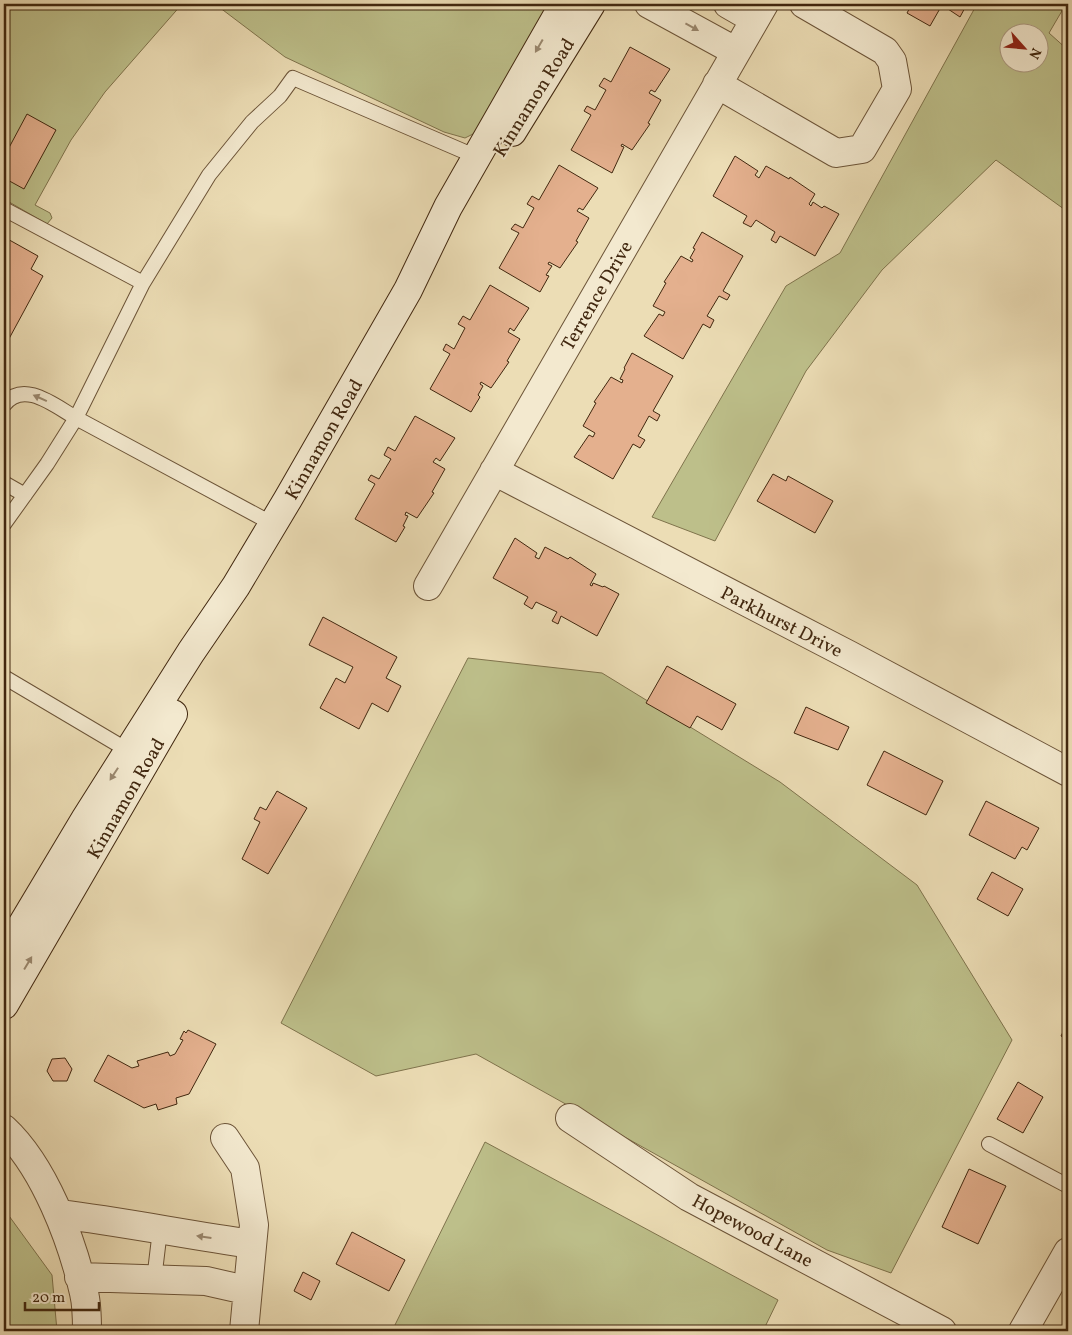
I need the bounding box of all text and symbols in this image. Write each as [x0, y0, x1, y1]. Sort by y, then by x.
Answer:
north arrow [1000, 22, 1050, 72]
one-way arrow [684, 23, 699, 31]
street label: Kinnamon Road [488, 34, 582, 162]
one-way arrow [535, 39, 544, 52]
text: N [1023, 44, 1045, 62]
street label: Terrence Drive [556, 236, 640, 356]
street label: Kinnamon Road [280, 375, 370, 505]
one-way arrow [33, 394, 47, 402]
street label: Parkhurst Drive [716, 581, 847, 665]
street label: Kinnamon Road [82, 734, 172, 864]
one-way arrow [110, 767, 119, 781]
one-way arrow [24, 956, 33, 969]
street label: Hopewood Lane [687, 1189, 817, 1275]
one-way arrow [195, 1233, 211, 1241]
scale bar [25, 1280, 99, 1312]
text: 20 m [32, 1288, 65, 1309]

